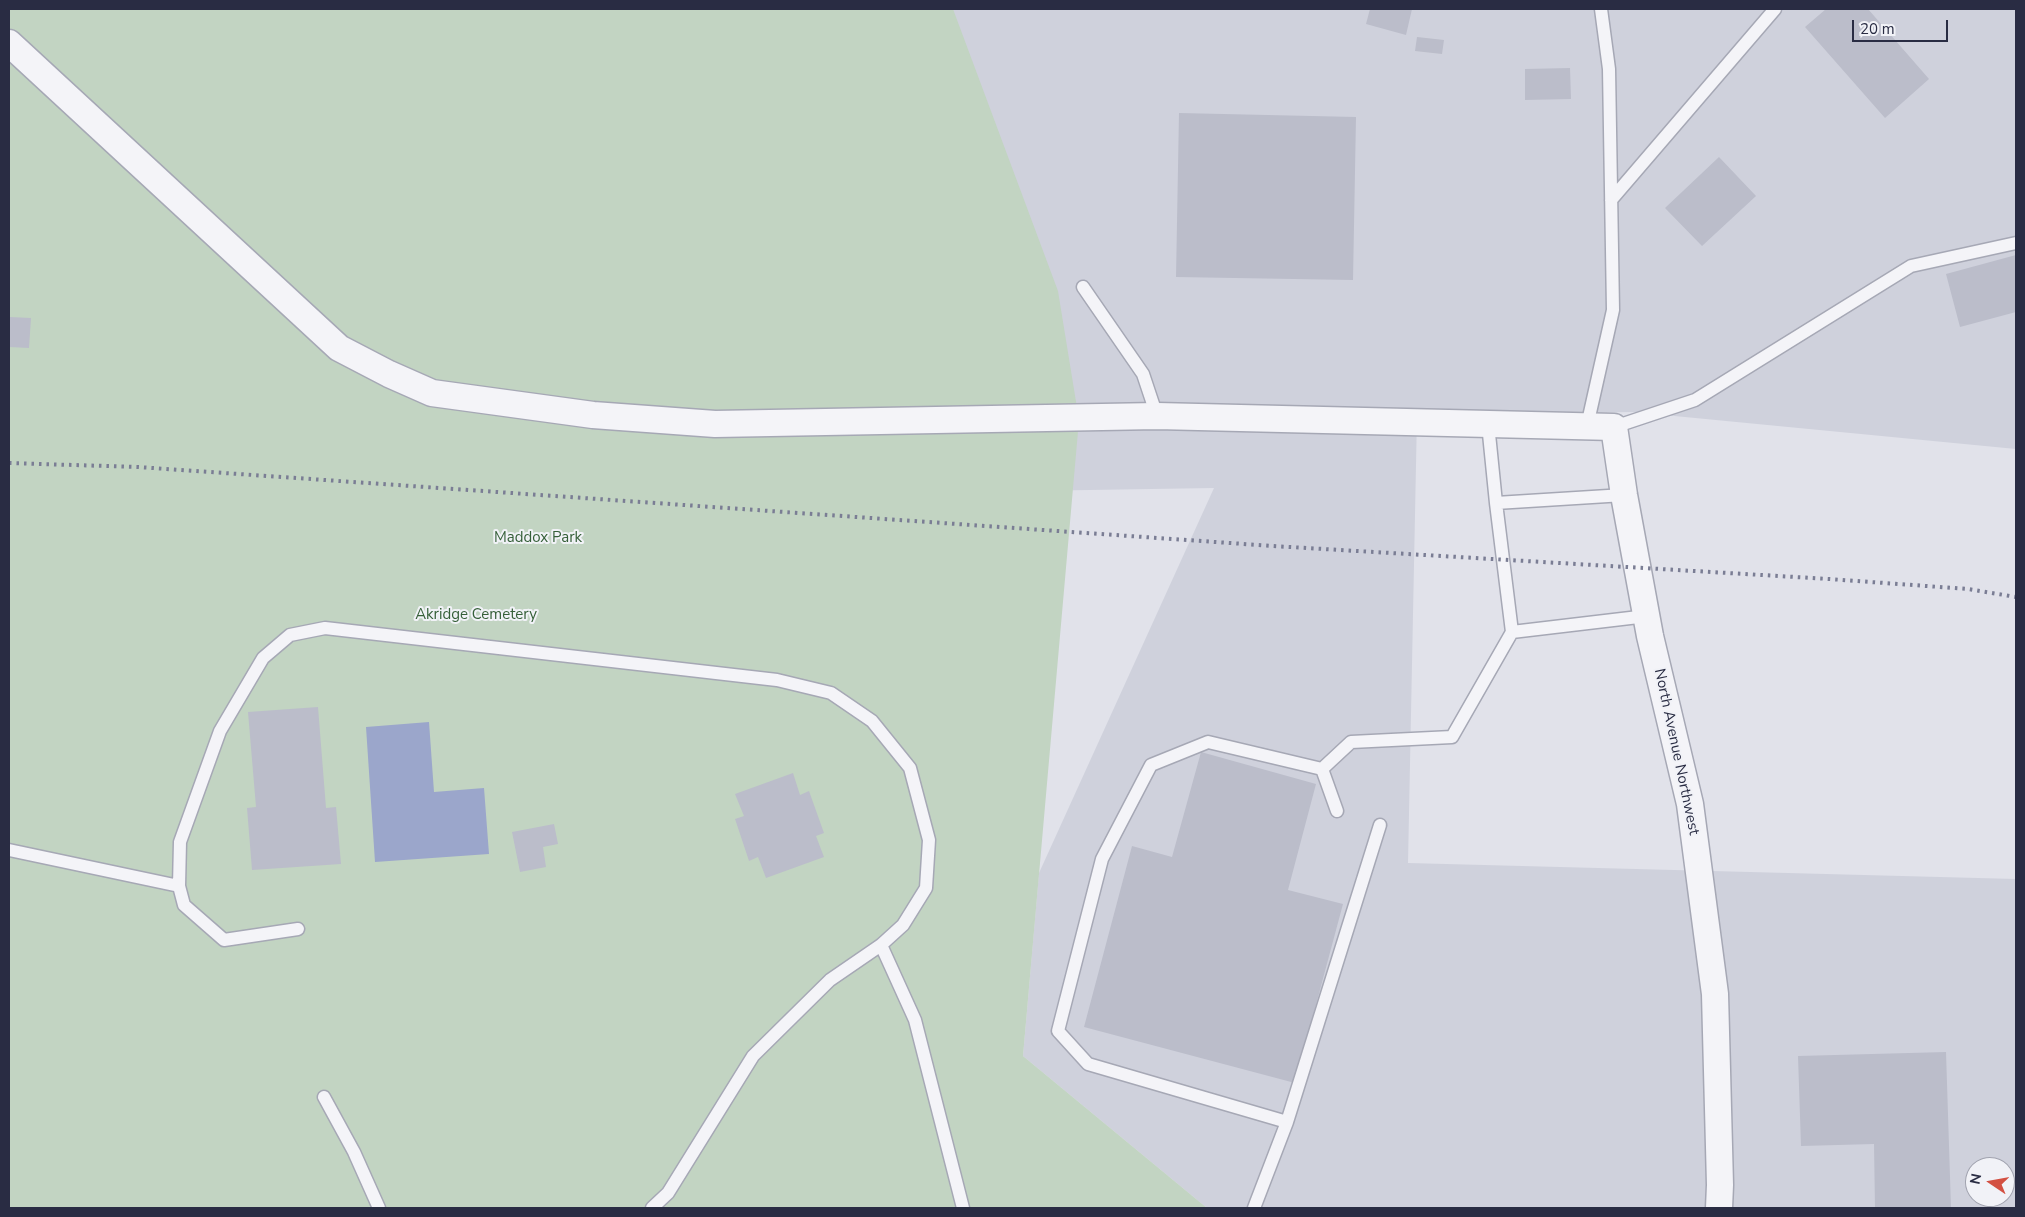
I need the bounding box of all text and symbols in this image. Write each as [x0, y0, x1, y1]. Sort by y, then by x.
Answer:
scale bar [1855, 10, 1951, 42]
text: 20 m [1860, 19, 1895, 39]
park label: Maddox Park [494, 529, 582, 547]
park label: Akridge Cemetery [415, 606, 537, 624]
street label: North Avenue Northwest [1650, 667, 1702, 837]
north arrow [1965, 1157, 2015, 1207]
text: N [1965, 1172, 1986, 1186]

